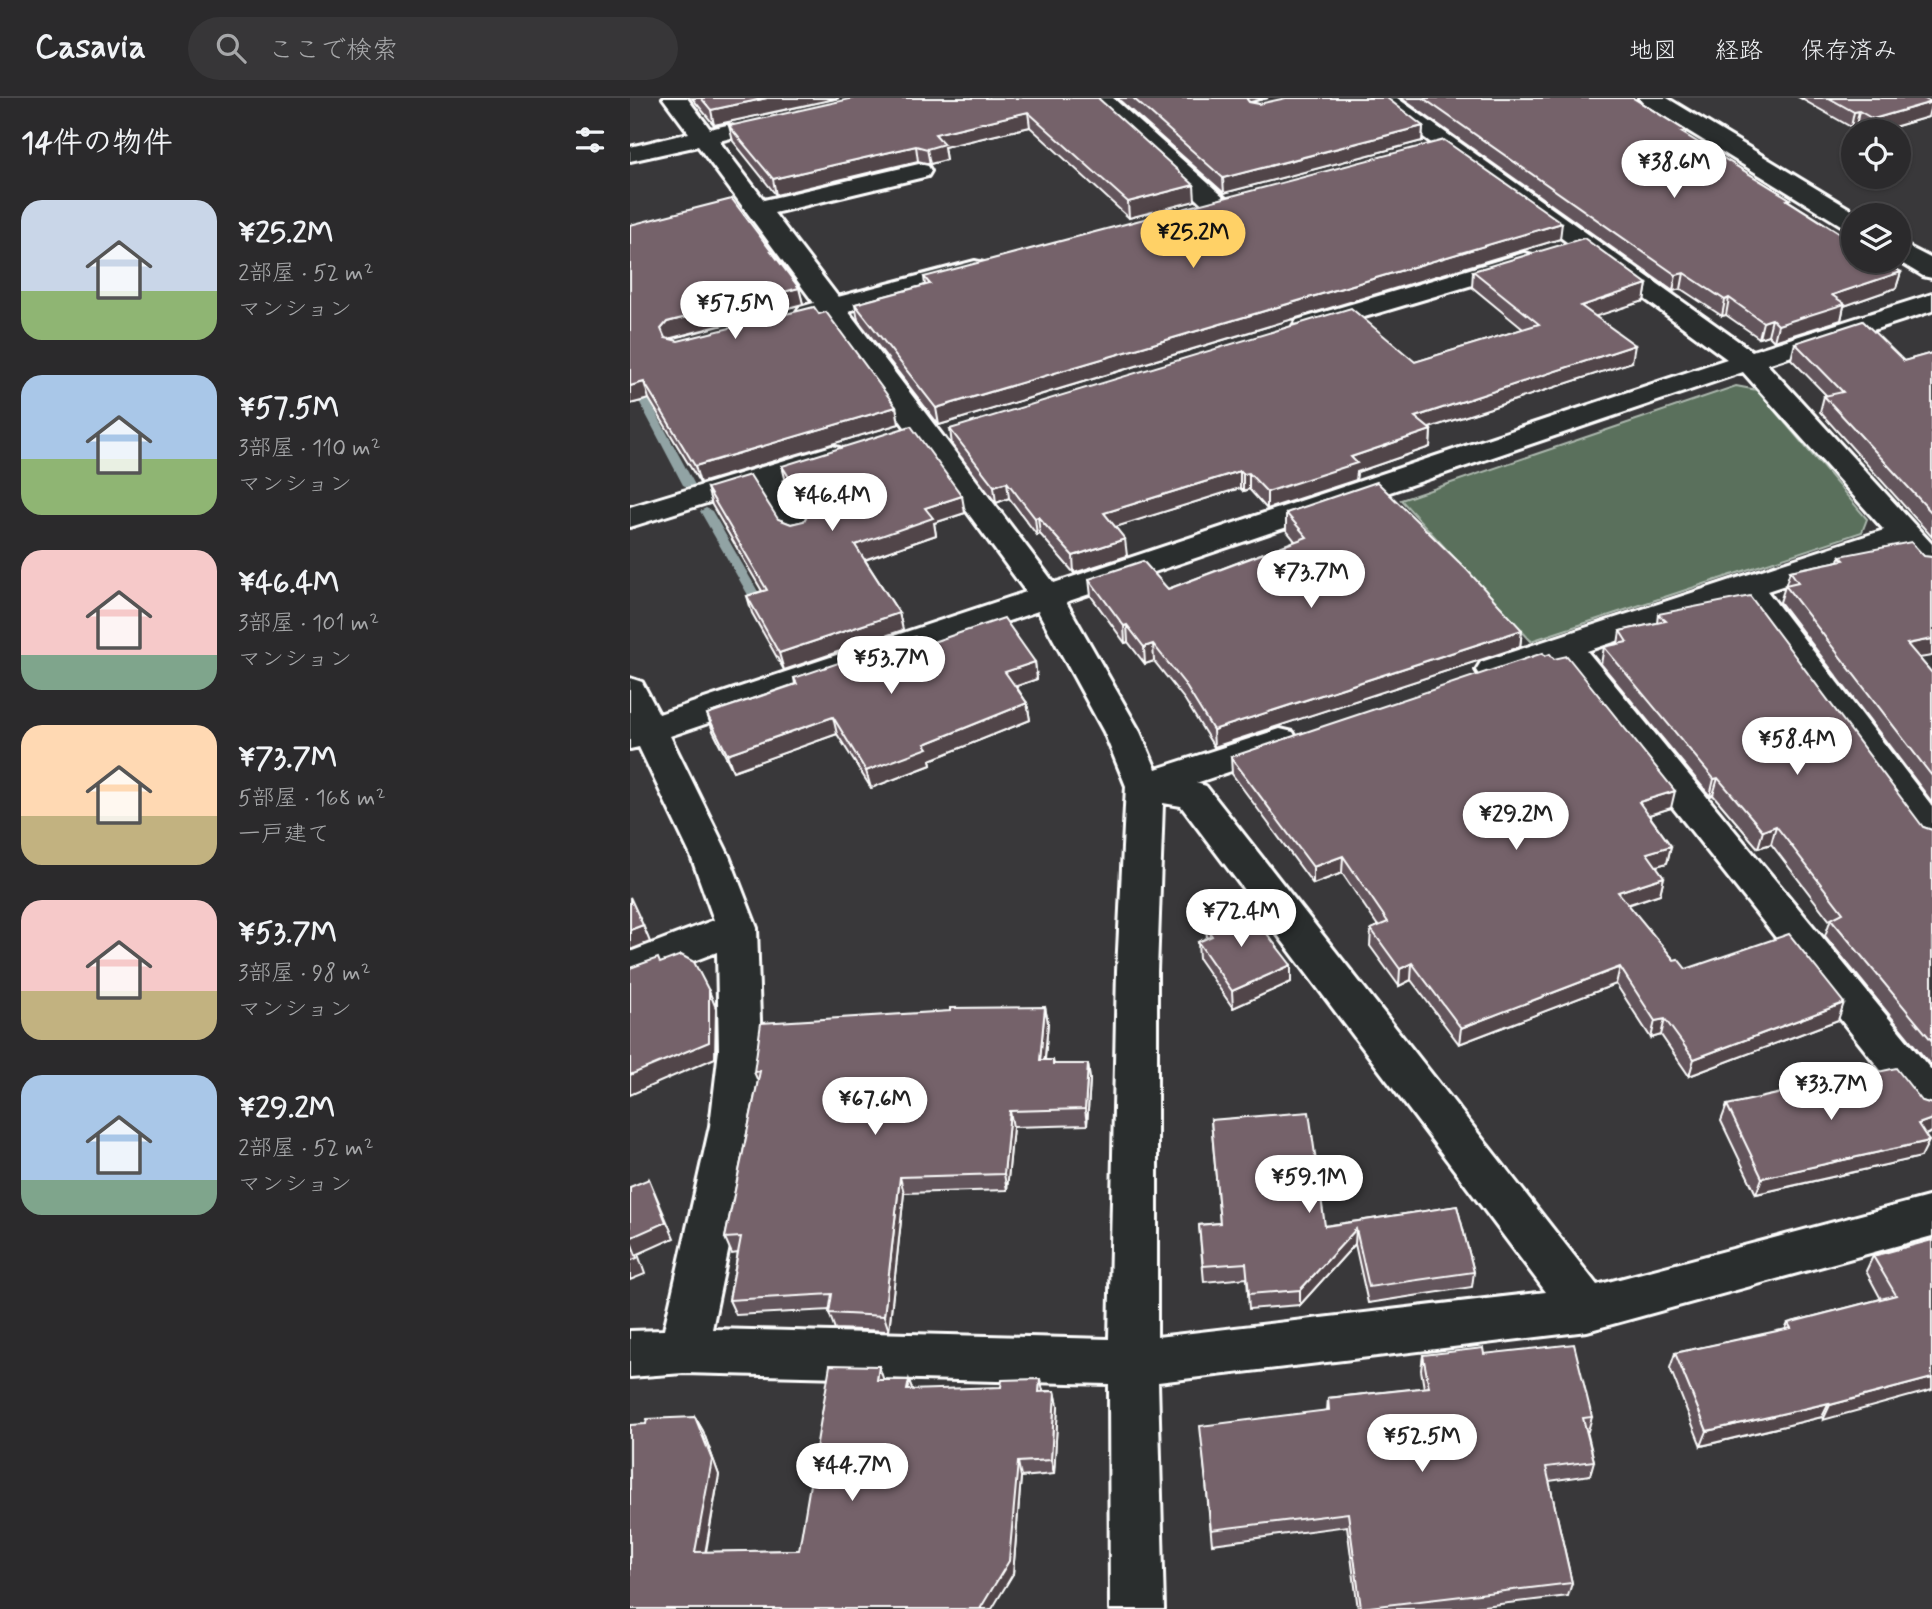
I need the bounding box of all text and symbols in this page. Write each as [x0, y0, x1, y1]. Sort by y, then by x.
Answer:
search box [188, 17, 678, 80]
text: Casavia [35, 26, 146, 70]
icon: search [212, 29, 250, 67]
text: ここで検索 [268, 34, 398, 68]
text: 地図 [1629, 36, 1677, 67]
text: 経路 [1715, 36, 1763, 67]
text: 保存済み [1801, 36, 1897, 67]
map controls [1841, 119, 1911, 273]
button: locate [1841, 119, 1911, 189]
icon: filters [571, 121, 609, 159]
text: 14件の物件 [21, 124, 173, 163]
pin: ¥38.6M [1617, 140, 1731, 200]
text: ¥38.6M [1637, 148, 1711, 178]
button: layers [1841, 203, 1911, 273]
pin: ¥25.2M [1136, 211, 1250, 270]
text: ¥25.2M [238, 214, 333, 253]
text: ¥25.2M [1156, 218, 1230, 248]
icon: home [77, 228, 161, 312]
text: 2部屋 · 52 m² [238, 259, 374, 289]
pin: ¥57.5M [678, 282, 792, 341]
text: ¥57.5M [696, 289, 774, 319]
text: マンション [238, 295, 352, 325]
text: ¥57.5M [238, 389, 339, 428]
icon: home [77, 403, 161, 487]
text: 3部屋 · 110 m² [238, 434, 381, 464]
text: マンション [238, 470, 352, 500]
pin: ¥46.4M [775, 474, 889, 533]
text: ¥46.4M [793, 481, 871, 511]
pin: ¥73.7M [1254, 550, 1368, 610]
text: ¥73.7M [1273, 558, 1349, 588]
text: ¥46.4M [238, 564, 339, 603]
icon: home [77, 578, 161, 662]
text: 3部屋 · 101 m² [238, 609, 379, 639]
pin: ¥53.7M [834, 636, 948, 696]
text: ¥53.7M [853, 644, 929, 674]
text: マンション [238, 645, 352, 675]
pin: ¥58.4M [1740, 718, 1854, 777]
text: ¥58.4M [1758, 725, 1836, 755]
text: ¥73.7M [238, 739, 337, 778]
icon: home [77, 753, 161, 837]
text: 5部屋 · 168 m² [238, 784, 386, 814]
pin: ¥29.2M [1459, 792, 1573, 852]
text: ¥29.2M [1479, 800, 1553, 830]
text: 一戸建て [238, 820, 330, 850]
pin: ¥72.4M [1184, 890, 1298, 949]
text: ¥72.4M [1202, 897, 1280, 927]
text: ¥53.7M [238, 914, 337, 953]
icon: home [77, 928, 161, 1012]
text: 3部屋 · 98 m² [238, 959, 371, 989]
text: マンション [238, 995, 352, 1025]
pin: ¥33.7M [1774, 1062, 1888, 1122]
text: ¥33.7M [1795, 1070, 1867, 1100]
pin: ¥67.6M [818, 1077, 932, 1137]
text: ¥67.6M [838, 1085, 912, 1115]
text: ¥29.2M [238, 1089, 335, 1128]
icon: home [77, 1103, 161, 1187]
text: 2部屋 · 52 m² [238, 1134, 374, 1164]
pin: ¥59.1M [1252, 1156, 1366, 1215]
text: ¥59.1M [1271, 1163, 1347, 1193]
text: マンション [238, 1170, 352, 1200]
pin: ¥52.5M [1365, 1414, 1479, 1474]
text: ¥52.5M [1383, 1422, 1461, 1452]
pin: ¥44.7M [795, 1444, 909, 1503]
text: ¥44.7M [812, 1451, 892, 1481]

